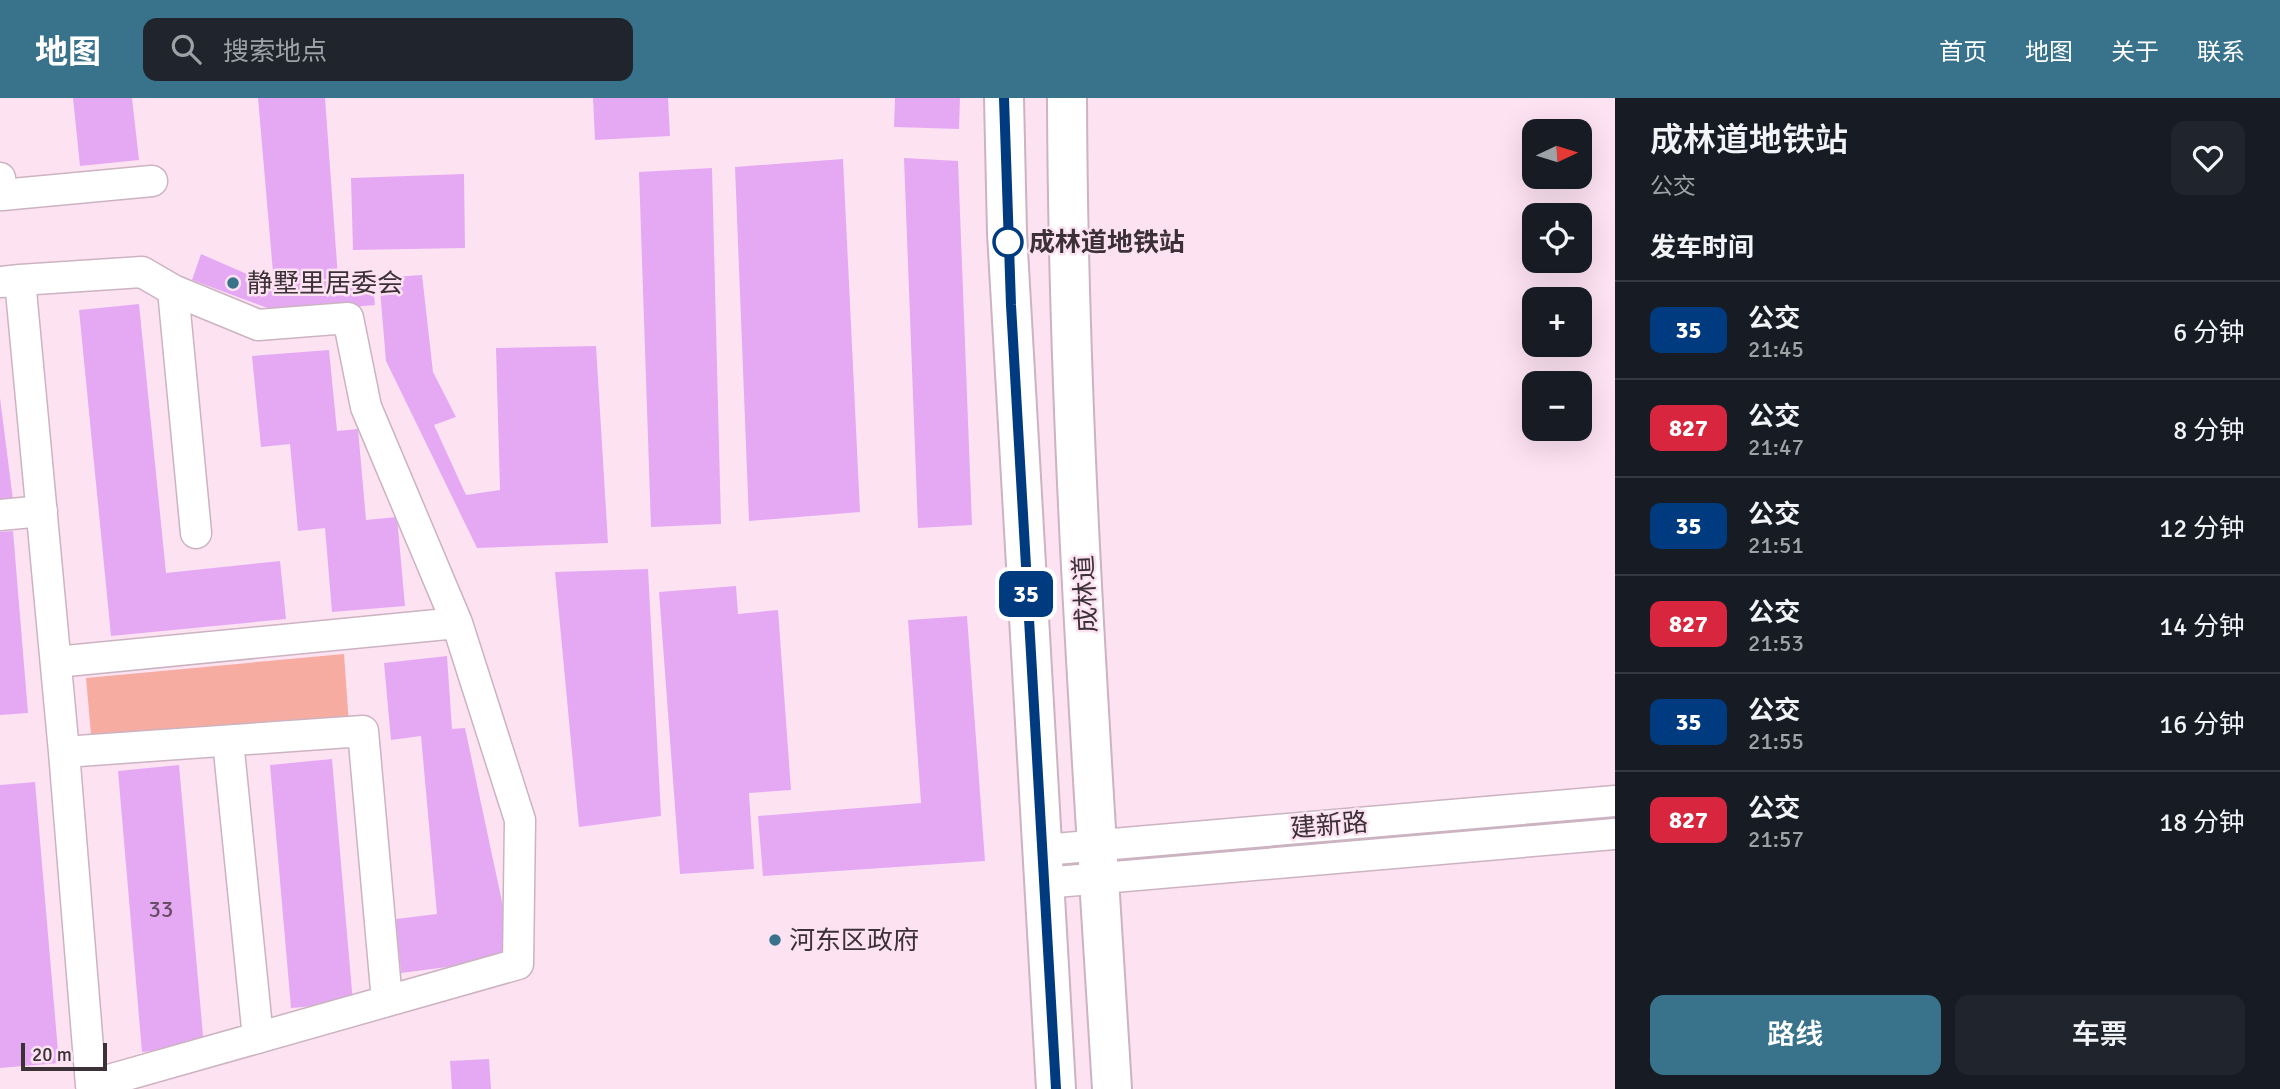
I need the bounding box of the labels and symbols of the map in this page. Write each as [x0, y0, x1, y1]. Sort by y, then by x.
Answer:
north arrow [1522, 119, 1592, 189]
marker: 成林道地铁站 [993, 227, 1023, 257]
place label: 成林道地铁站 [1029, 227, 1185, 259]
place label: 静墅里居委会 [247, 268, 403, 300]
marker: 静墅里居委会 [225, 275, 241, 291]
street label: 成林道 [1068, 554, 1104, 634]
line badge: 35 [995, 571, 1058, 617]
street label: 建新路 [1289, 807, 1369, 845]
house number: 33 [149, 895, 173, 924]
place label: 河东区政府 [789, 925, 919, 957]
marker: 河东区政府 [767, 932, 783, 948]
scale bar [21, 1040, 107, 1072]

